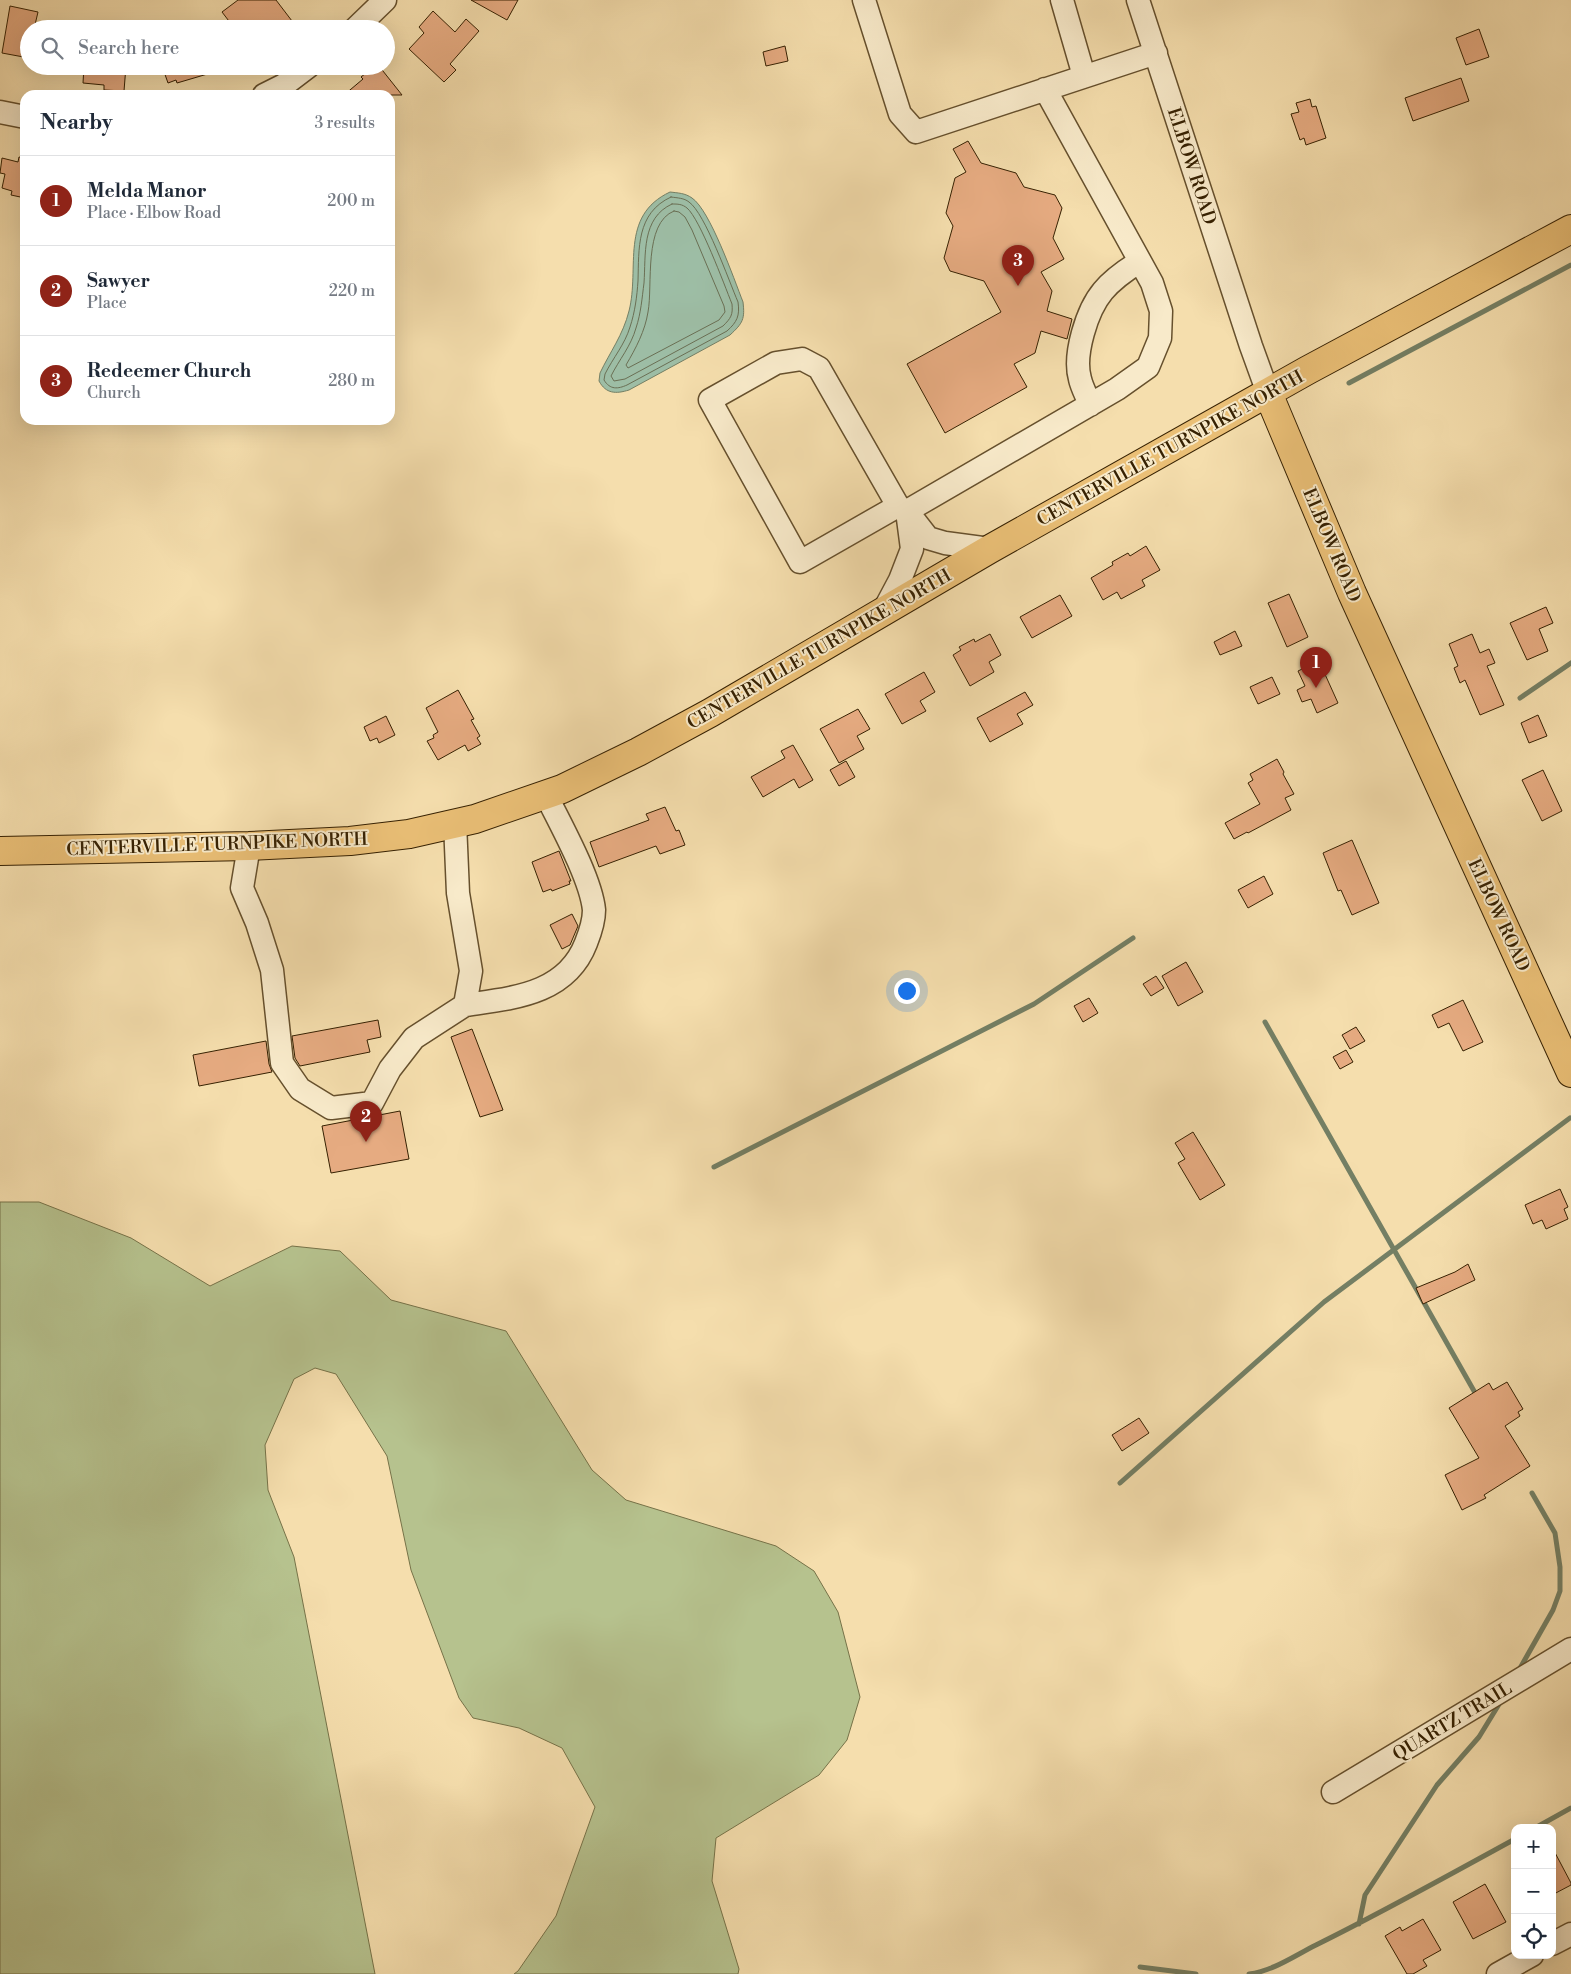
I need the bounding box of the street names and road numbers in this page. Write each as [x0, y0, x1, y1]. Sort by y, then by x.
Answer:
street label: ELBOW ROAD [1162, 105, 1221, 228]
street label: CENTERVILLE TURNPIKE NORTH [1033, 365, 1308, 532]
street label: ELBOW ROAD [1297, 485, 1366, 606]
street label: CENTERVILLE TURNPIKE NORTH [683, 564, 956, 735]
street label: CENTERVILLE TURNPIKE NORTH [66, 828, 369, 861]
street label: ELBOW ROAD [1462, 855, 1535, 975]
street label: QUARTZ TRAIL [1388, 1677, 1516, 1766]

